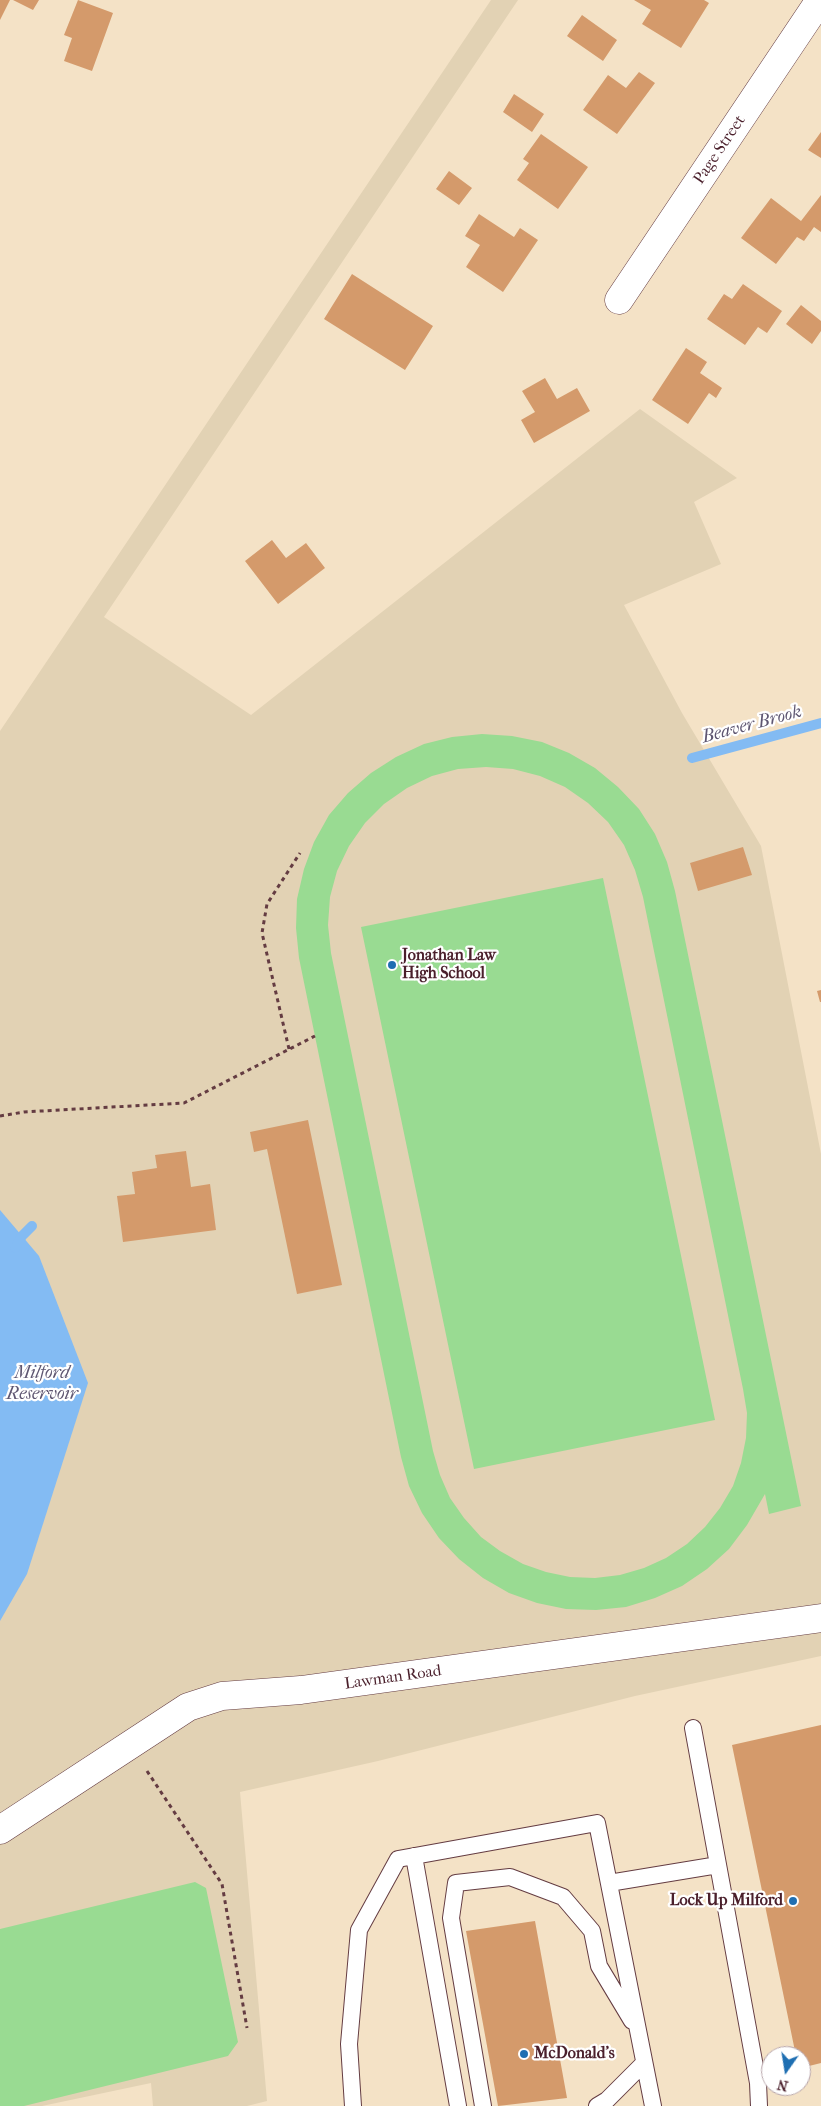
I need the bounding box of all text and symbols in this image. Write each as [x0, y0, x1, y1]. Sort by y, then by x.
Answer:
street label: Page Street [690, 112, 750, 188]
water label: Beaver Brook [700, 701, 804, 749]
place label: Jonathan Law High School [402, 946, 496, 984]
marker: Jonathan Law High School [386, 959, 398, 971]
water label: Milford Reservoir [6, 1363, 78, 1406]
street label: Lawman Road [343, 1662, 443, 1694]
place label: Lock Up Milford [670, 1891, 783, 1911]
marker: Lock Up Milford [787, 1895, 799, 1907]
place label: McDonald's [534, 2044, 615, 2064]
north arrow [761, 2046, 811, 2096]
marker: McDonald's [518, 2048, 530, 2060]
text: N [776, 2076, 790, 2095]

